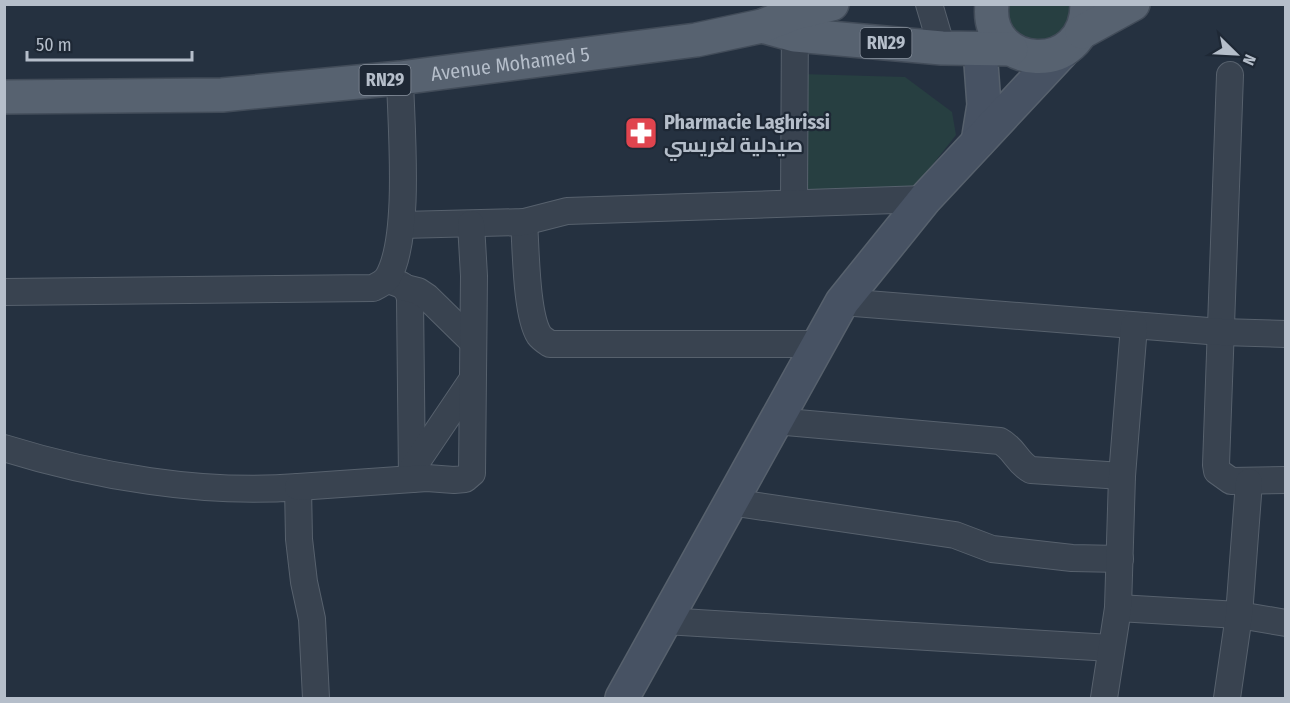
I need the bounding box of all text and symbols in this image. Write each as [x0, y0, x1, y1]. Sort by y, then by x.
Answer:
scale bar [27, 24, 192, 62]
north arrow [1206, 24, 1266, 84]
road number: RN29 [860, 28, 912, 58]
text: 50 m [36, 34, 72, 56]
street label: Avenue Mohamed 5 [429, 42, 591, 86]
text: N [1239, 52, 1260, 68]
road number: RN29 [360, 65, 410, 95]
place label: Pharmacie Laghrissi صيدلية لغريسي [664, 110, 830, 161]
pharmacy icon: Pharmacie Laghrissi صيدلية لغريسي [623, 115, 659, 151]

